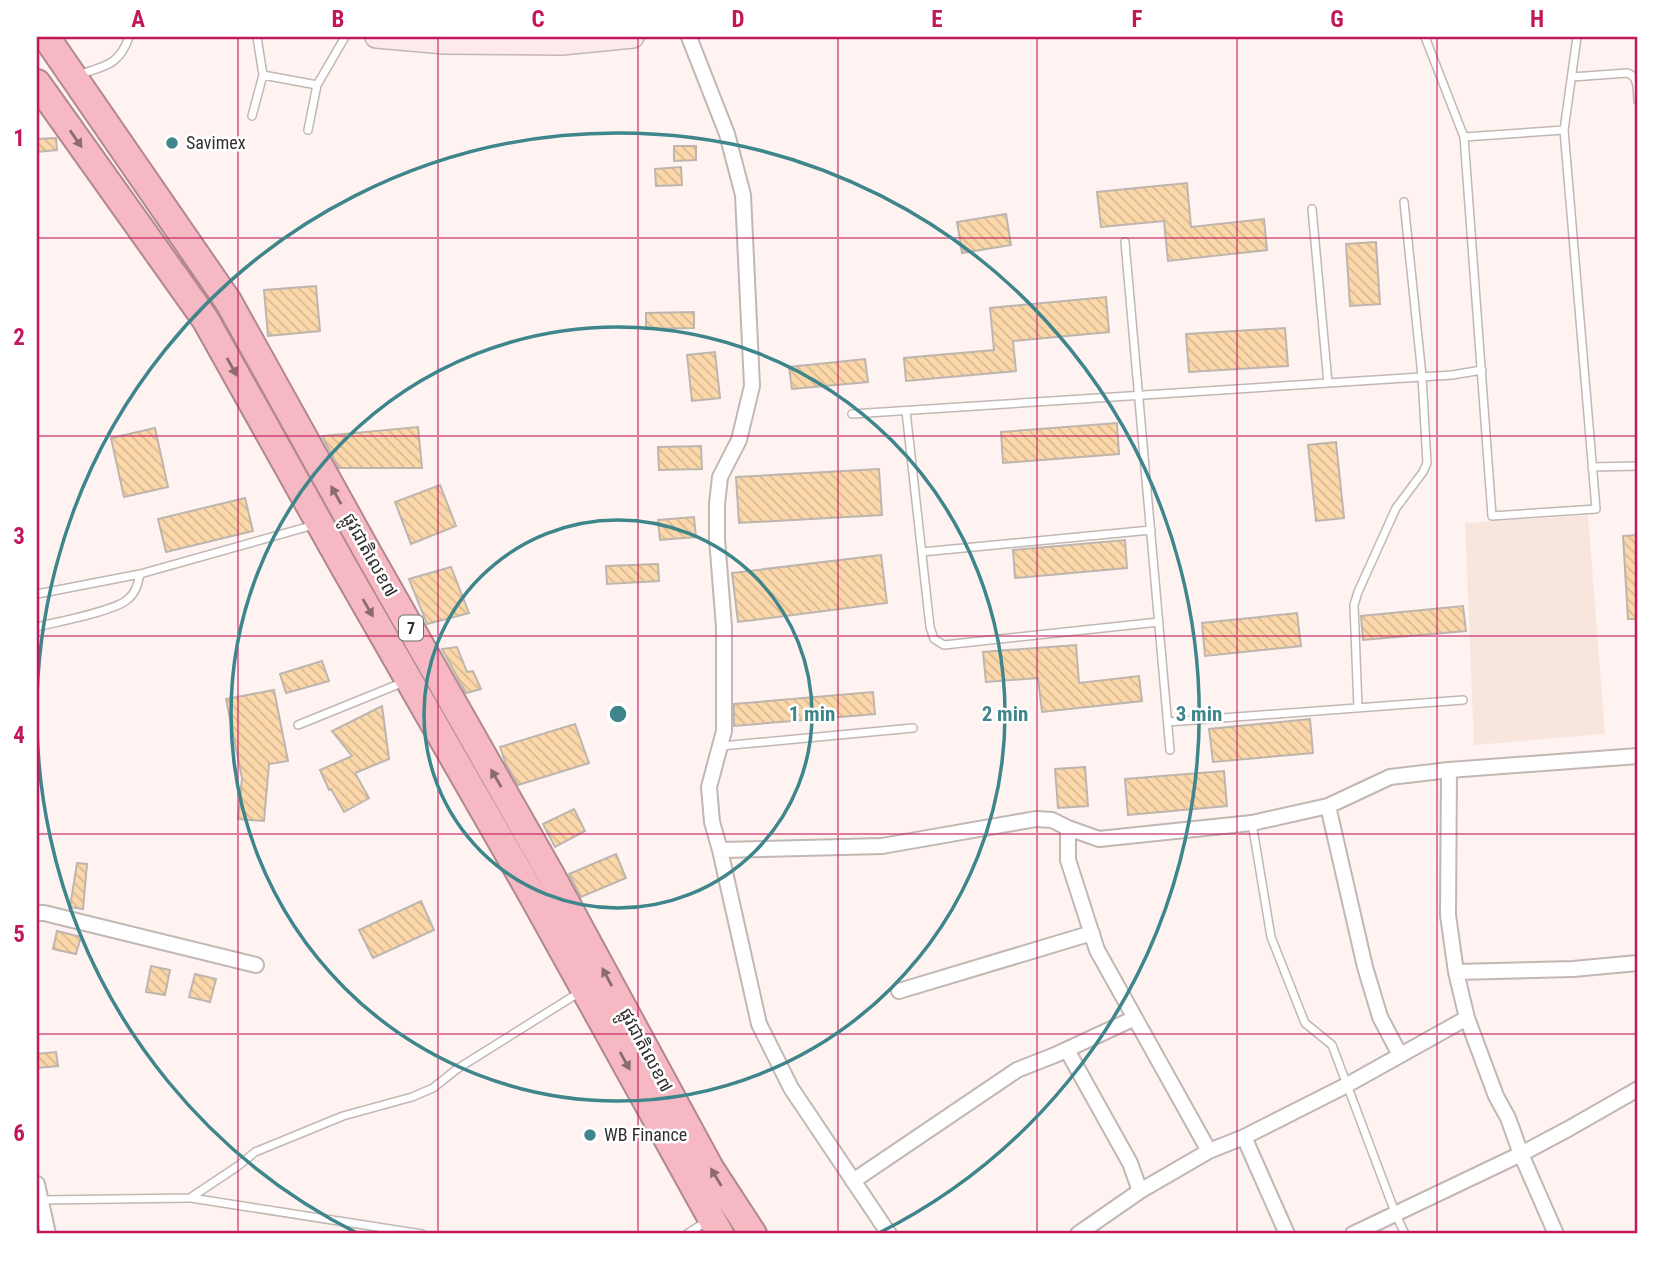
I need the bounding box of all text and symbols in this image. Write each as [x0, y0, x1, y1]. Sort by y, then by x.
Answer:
text: A [131, 6, 145, 33]
text: B [332, 6, 344, 33]
text: C [531, 6, 545, 33]
text: D [732, 6, 745, 33]
text: E [931, 6, 943, 33]
text: F [1132, 6, 1143, 33]
text: G [1330, 6, 1344, 33]
text: H [1530, 6, 1544, 33]
text: 1 [13, 125, 25, 152]
one-way arrow [69, 130, 83, 148]
place label: Savimex [186, 132, 246, 153]
marker: Savimex [164, 135, 180, 151]
text: 2 [13, 324, 25, 351]
one-way arrow [226, 357, 238, 377]
one-way arrow [330, 486, 342, 505]
street label: ផ្លូវជាតិលេខ៧ [333, 509, 402, 603]
text: 3 [13, 523, 25, 550]
one-way arrow [361, 598, 373, 618]
road number: 7 [399, 615, 423, 640]
centre of rings [606, 702, 630, 726]
text: 1 min [789, 702, 835, 726]
text: 2 min [982, 702, 1028, 726]
text: 3 min [1176, 702, 1222, 726]
text: 4 [13, 722, 25, 749]
one-way arrow [490, 769, 502, 788]
text: 5 [13, 921, 25, 948]
one-way arrow [601, 968, 613, 987]
street label: ផ្លូវជាតិលេខ៧ [610, 1004, 677, 1099]
one-way arrow [619, 1052, 631, 1071]
text: 6 [13, 1120, 25, 1147]
place label: WB Finance [604, 1124, 687, 1145]
marker: WB Finance [582, 1127, 598, 1143]
one-way arrow [709, 1167, 722, 1187]

